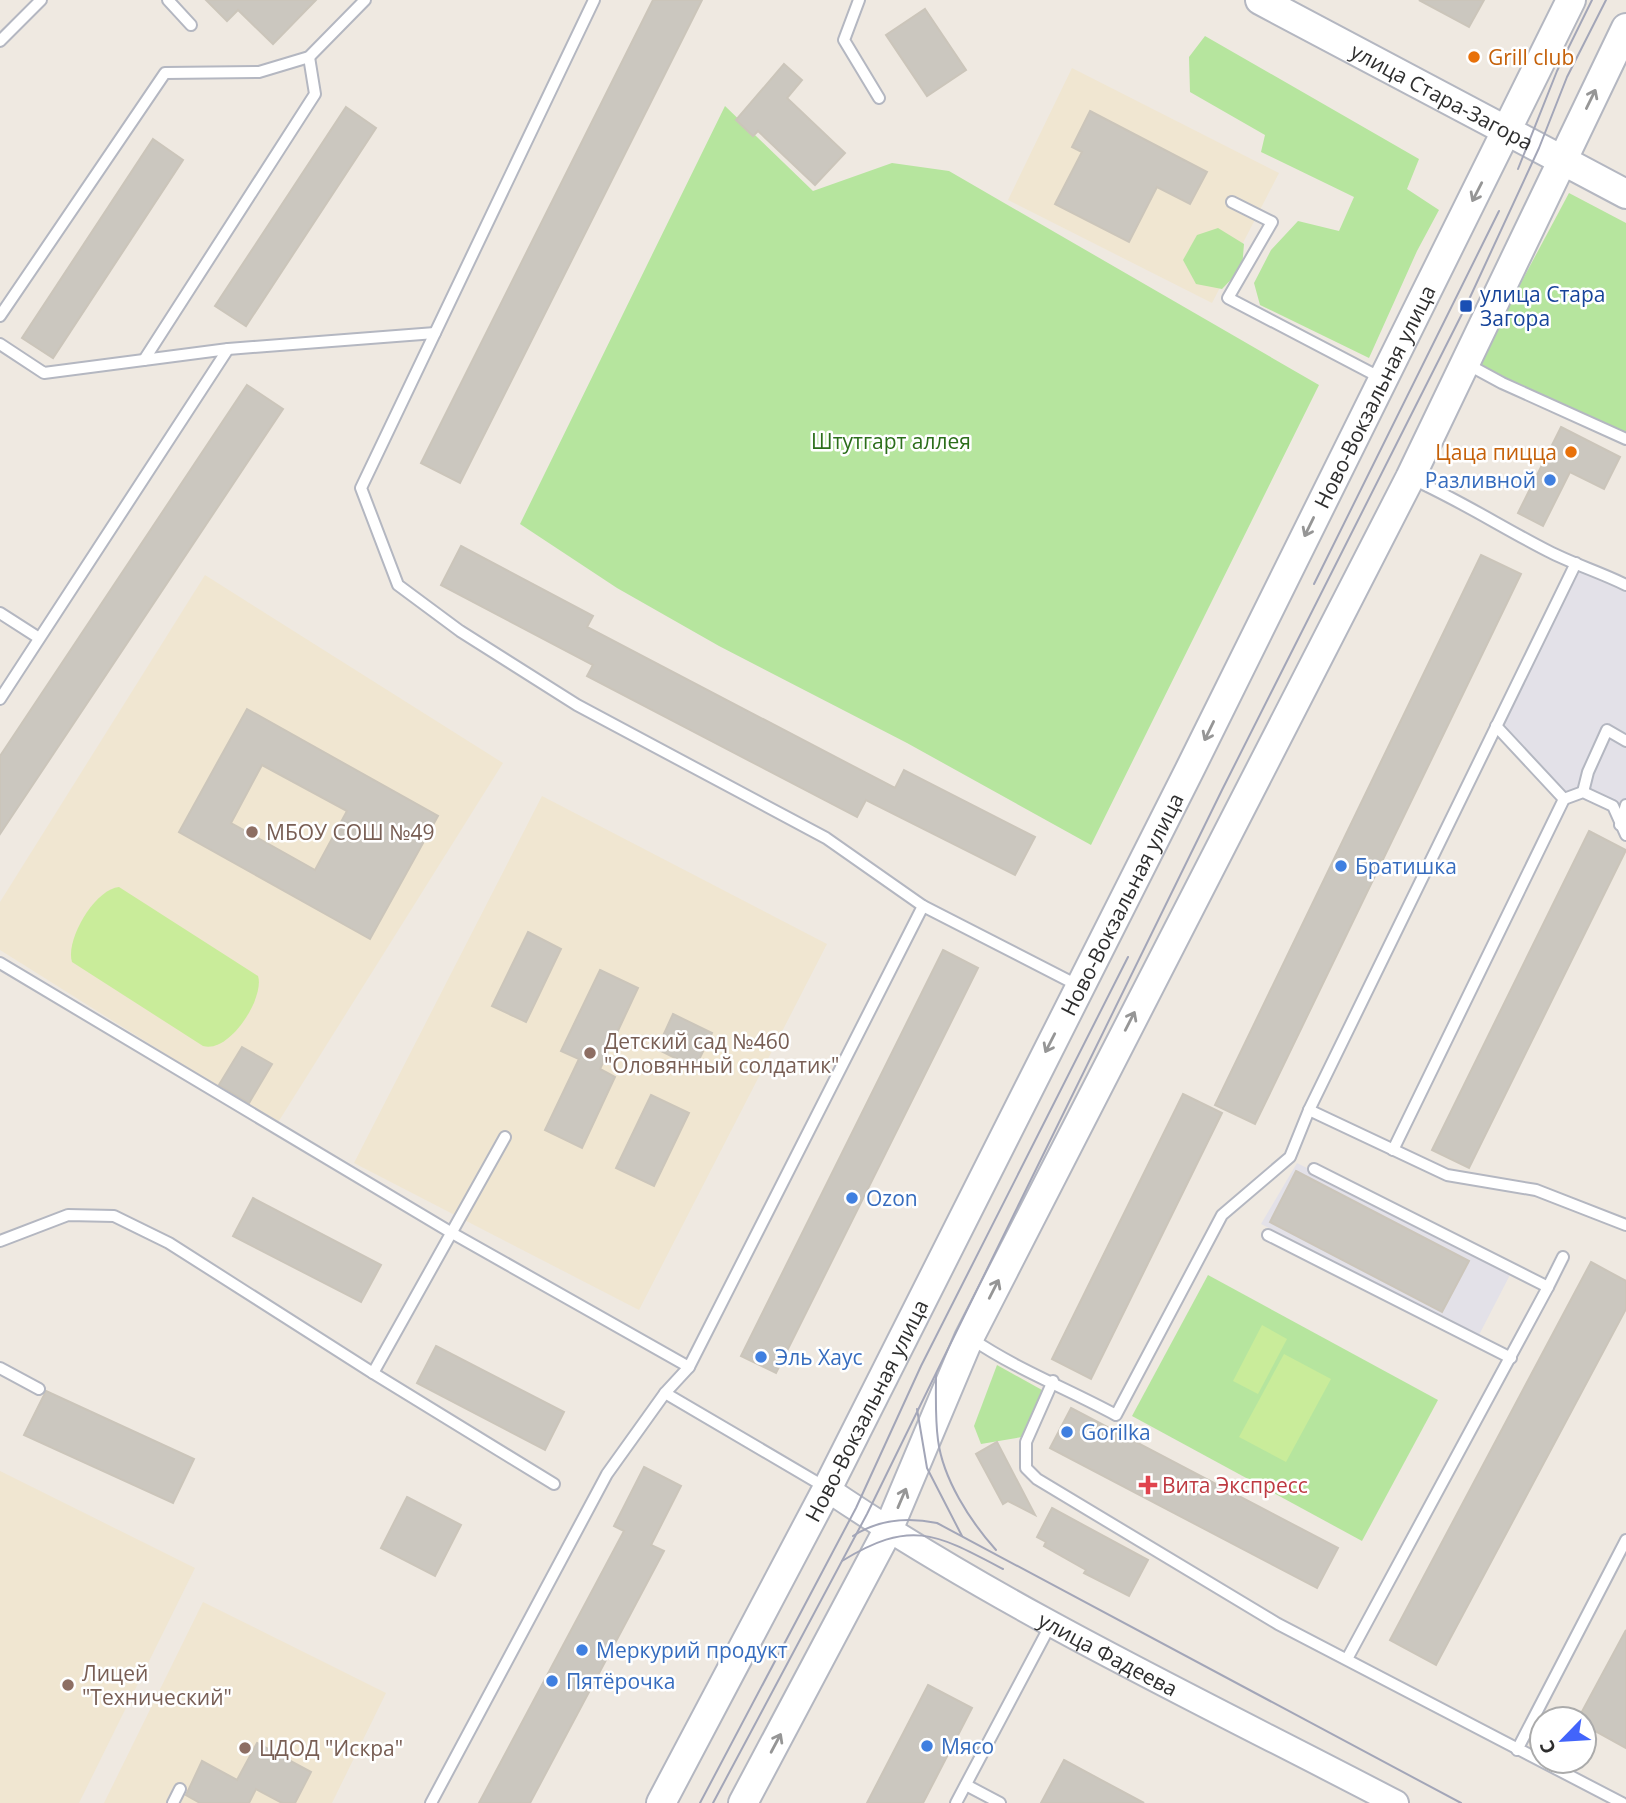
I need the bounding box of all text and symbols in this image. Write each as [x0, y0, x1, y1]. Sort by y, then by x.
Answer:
street label: улица Стара-Загора [1346, 37, 1538, 156]
place label: Grill club [1488, 43, 1574, 71]
marker: Grill club [1466, 49, 1482, 65]
one-way arrow [1585, 89, 1599, 110]
one-way arrow [1469, 181, 1483, 202]
street label: Ново-Вокзальная улица [1307, 280, 1442, 513]
place label: улица Стара Загора [1480, 280, 1605, 332]
marker: улица Стара Загора [1458, 298, 1474, 314]
park label: Штутгарт аллея [811, 427, 971, 455]
place label: Цаца пицца [1435, 438, 1557, 466]
marker: Цаца пицца [1563, 444, 1579, 460]
place label: Разливной [1425, 466, 1536, 494]
marker: Разливной [1542, 472, 1558, 488]
one-way arrow [1301, 516, 1315, 537]
one-way arrow [1201, 720, 1215, 741]
street label: Ново-Вокзальная улица [1054, 788, 1190, 1020]
place label: МБОУ СОШ №49 [266, 818, 435, 846]
marker: МБОУ СОШ №49 [244, 824, 260, 840]
place label: Братишка [1355, 852, 1457, 880]
marker: Братишка [1333, 858, 1349, 874]
one-way arrow [1124, 1011, 1138, 1032]
place label: Детский сад №460 "Оловянный солдатик" [604, 1027, 839, 1079]
one-way arrow [1042, 1032, 1056, 1053]
marker: Детский сад №460 "Оловянный солдатик" [582, 1045, 598, 1061]
place label: Ozon [866, 1184, 918, 1212]
marker: Ozon [844, 1190, 860, 1206]
one-way arrow [987, 1279, 1001, 1300]
street label: Ново-Вокзальная улица [798, 1295, 934, 1527]
place label: Эль Хаус [775, 1343, 862, 1371]
marker: Эль Хаус [753, 1349, 769, 1365]
place label: Gorilka [1081, 1418, 1151, 1446]
marker: Gorilka [1059, 1424, 1075, 1440]
place label: Вита Экспресс [1162, 1471, 1308, 1499]
marker: Вита Экспресс [1140, 1477, 1156, 1493]
one-way arrow [897, 1487, 910, 1509]
street label: улица Фадеева [1033, 1605, 1183, 1702]
place label: Меркурий продукт [596, 1636, 788, 1664]
marker: Меркурий продукт [574, 1642, 590, 1658]
place label: Лицей "Технический" [82, 1659, 232, 1711]
place label: Пятёрочка [566, 1667, 675, 1695]
marker: Пятёрочка [544, 1673, 560, 1689]
marker: Лицей "Технический" [60, 1677, 76, 1693]
north arrow [1528, 1705, 1598, 1775]
place label: Мясо [941, 1732, 994, 1760]
place label: ЦДОД "Искра" [259, 1734, 403, 1762]
one-way arrow [769, 1734, 783, 1754]
text: С [1533, 1736, 1562, 1758]
marker: Мясо [919, 1738, 935, 1754]
marker: ЦДОД "Искра" [237, 1740, 253, 1756]

